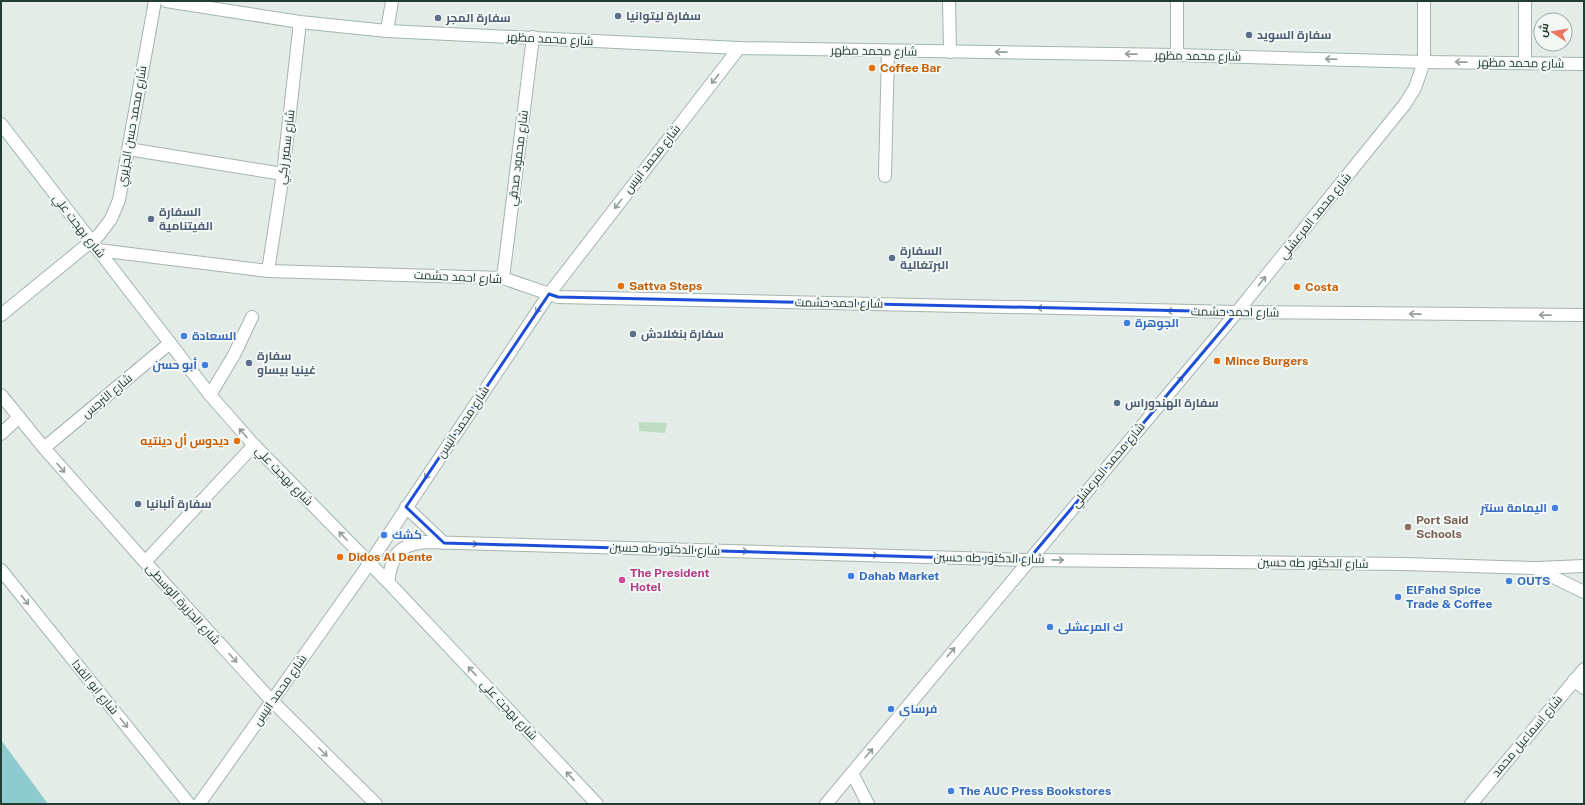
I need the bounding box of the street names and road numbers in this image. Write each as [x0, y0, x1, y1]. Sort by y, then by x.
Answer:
street label: شارع محمد مظهر [505, 30, 594, 49]
street label: شارع محمد مظهر [829, 43, 918, 60]
street label: شارع محمد مظهر [1153, 48, 1242, 65]
street label: شارع محمد مظهر [1476, 55, 1565, 72]
street label: شارع محمد حسن الجزيري [114, 64, 152, 188]
street label: شارع سمير زكي [274, 109, 301, 186]
street label: شارع محمود صدقي [505, 109, 534, 207]
street label: شارع محمد انيس [621, 122, 684, 197]
street label: شارع محمد المرعشلي [1276, 170, 1356, 264]
street label: شارع بهجت علي [47, 191, 108, 263]
street label: شارع احمد حشمت [413, 268, 503, 287]
street label: شارع احمد حشمت [795, 295, 883, 312]
street label: شارع احمد حشمت [1191, 304, 1279, 321]
street label: شارع النرجس [79, 371, 136, 422]
street label: شارع محمد انيس [434, 383, 493, 461]
street label: شارع محمد المرعشلي [1068, 420, 1150, 512]
street label: شارع بهجت علي [250, 443, 316, 511]
street label: شارع الدكتور طه حسين [609, 540, 721, 559]
street label: شارع الدكتور طه حسين [933, 550, 1045, 567]
street label: شارع الدكتور طه حسين [1257, 555, 1369, 572]
street label: شارع الجزيرة الوسطى [142, 561, 223, 648]
street label: شارع محمد انيس [250, 652, 311, 729]
street label: شارع ابو الفدا [68, 657, 121, 718]
street label: شارع بهجت علي [475, 677, 540, 745]
street label: شارع اسماعيل محمد [1489, 692, 1566, 780]

